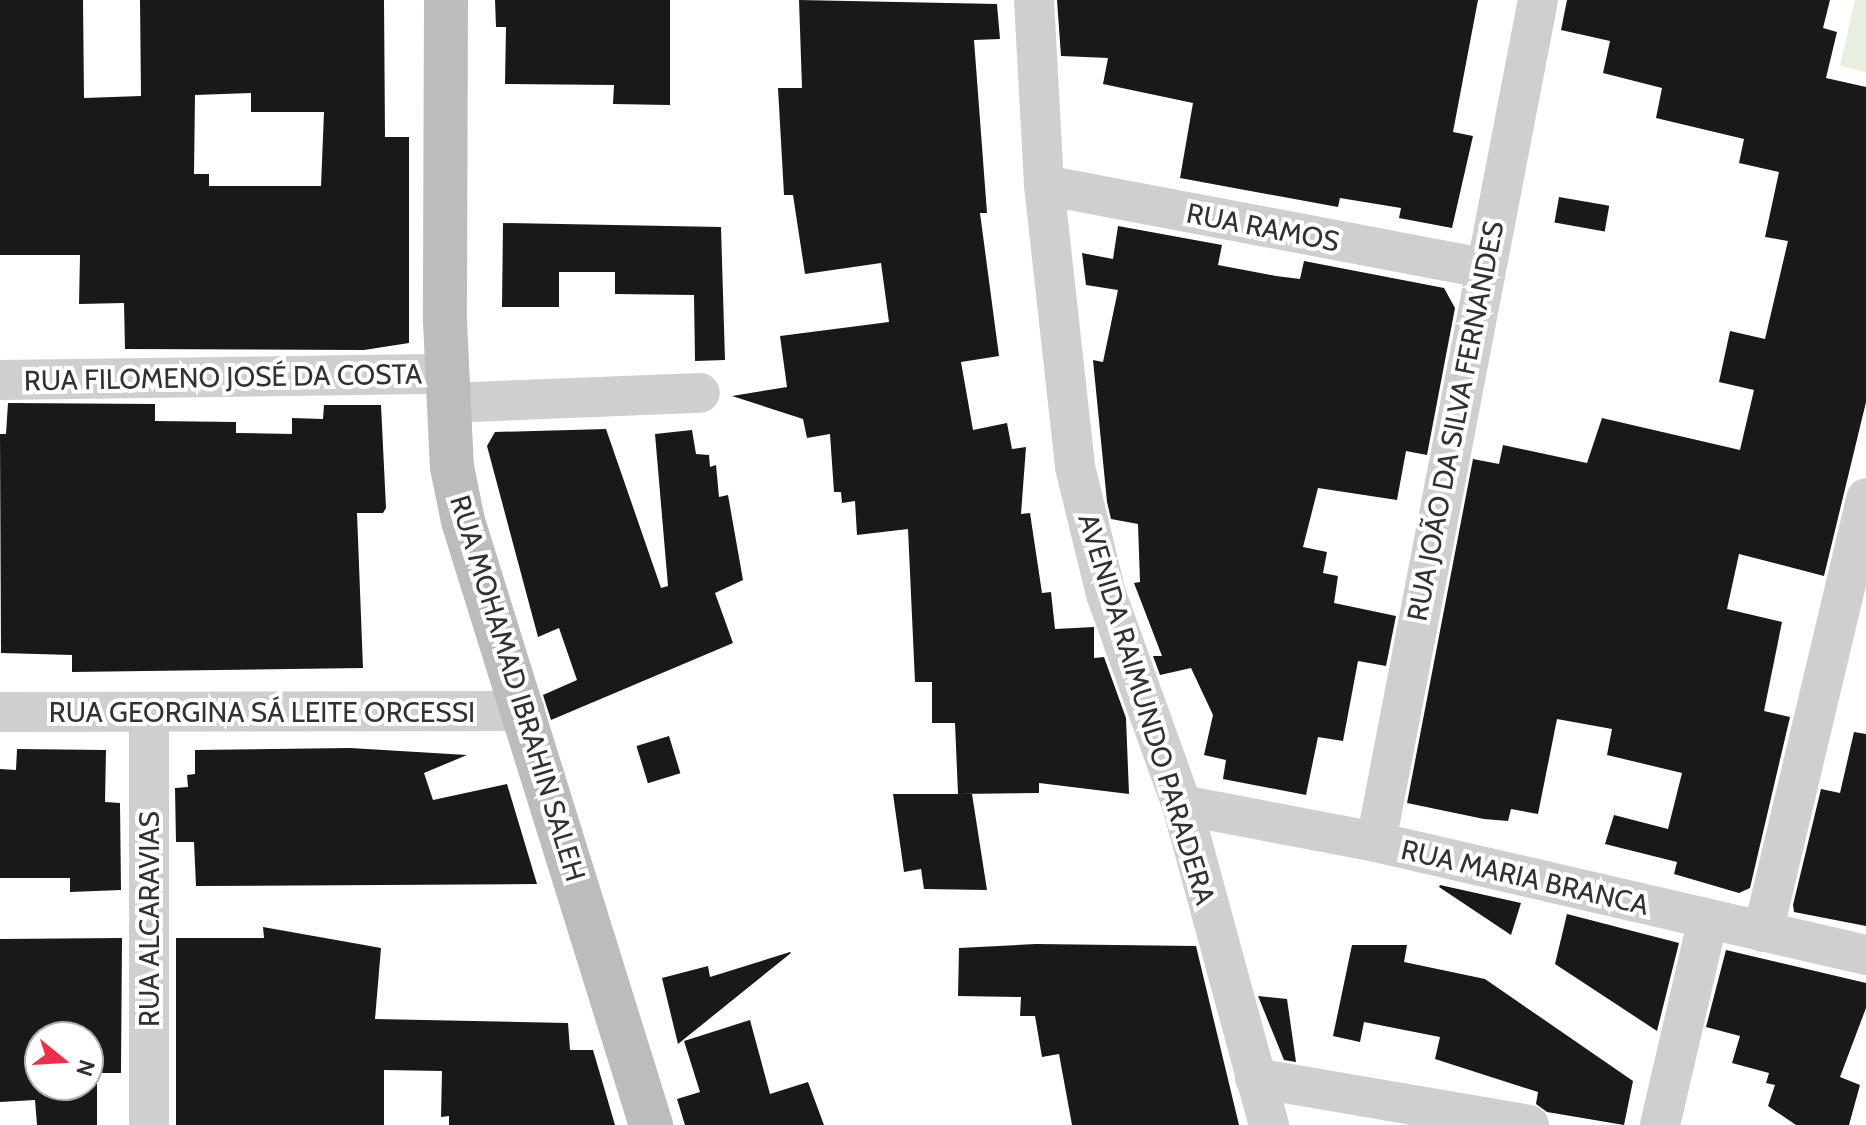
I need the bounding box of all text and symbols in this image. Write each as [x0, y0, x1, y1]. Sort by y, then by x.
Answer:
street label: RUA RAMOS [1184, 196, 1342, 258]
street label: RUA JOÃO DA SILVA FERNANDES [1400, 218, 1510, 624]
street label: RUA FILOMENO JOSÉ DA COSTA [24, 357, 422, 397]
street label: RUA MOHAMAD IBRAHIN SALEH [443, 491, 593, 885]
street label: AVENIDA RAIMUNDO PARADERA [1071, 509, 1223, 909]
street label: RUA GEORGINA SÁ LEITE ORCESSI [49, 695, 475, 729]
street label: RUA ALCARAVIAS [132, 811, 166, 1027]
street label: RUA MARIA BRANCA [1398, 832, 1652, 922]
north arrow [24, 1021, 104, 1101]
text: N [70, 1056, 101, 1080]

